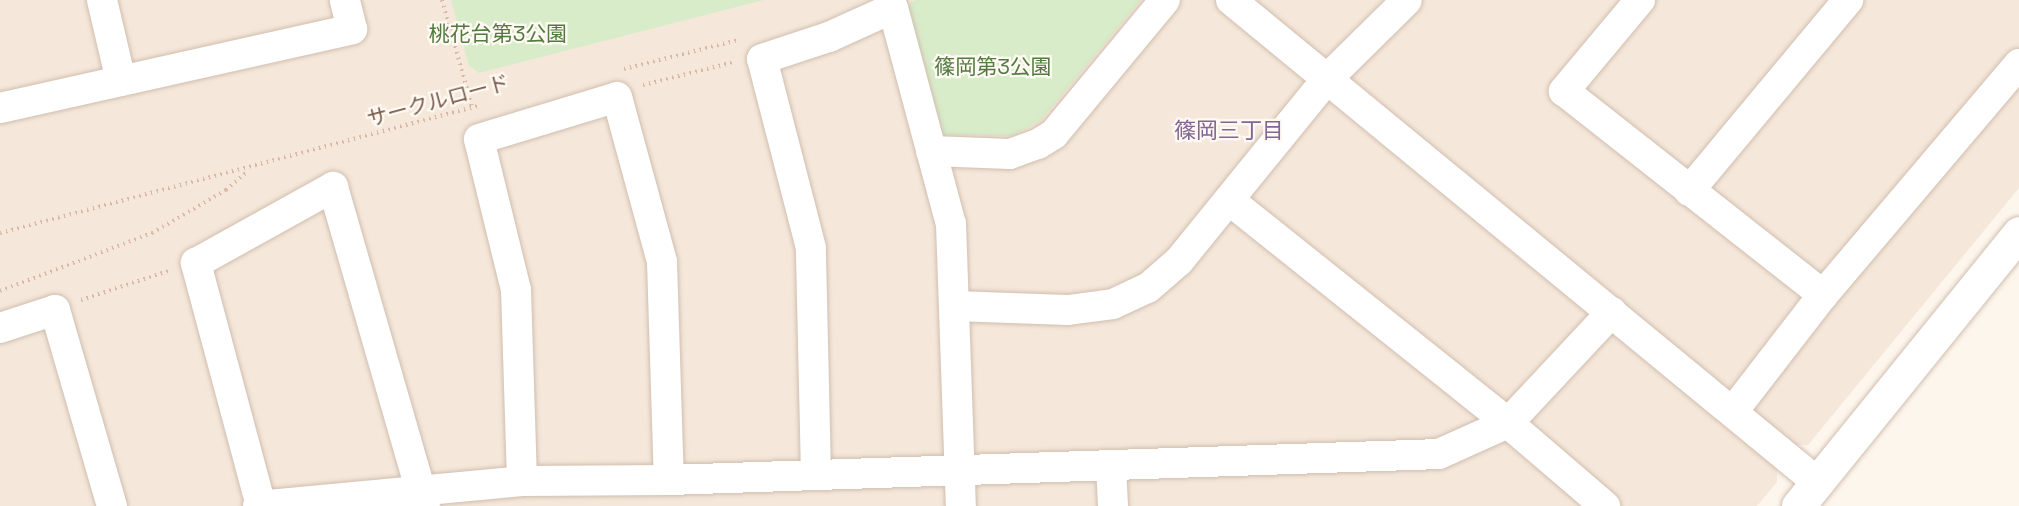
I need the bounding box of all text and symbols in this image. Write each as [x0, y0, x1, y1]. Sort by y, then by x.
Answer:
park label: 桃花台第3公園 [429, 21, 567, 47]
park label: 篠岡第3公園 [934, 54, 1052, 80]
street label: サークルロード [364, 70, 512, 132]
district label: 篠岡三丁目 [1174, 118, 1284, 144]

